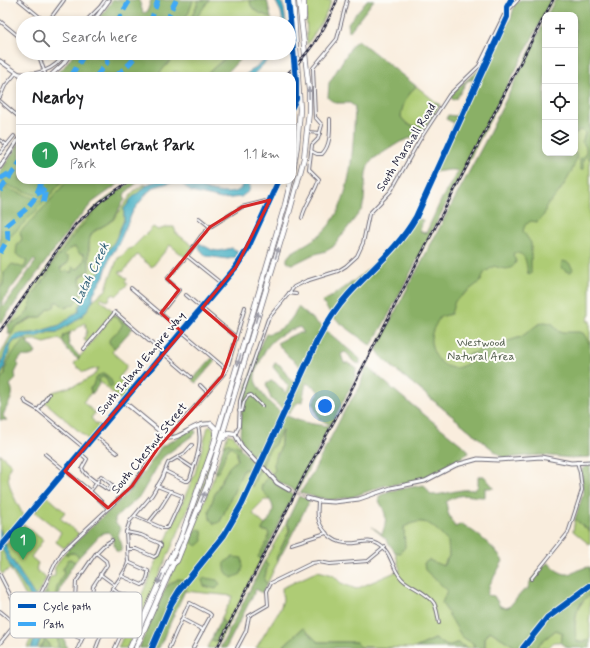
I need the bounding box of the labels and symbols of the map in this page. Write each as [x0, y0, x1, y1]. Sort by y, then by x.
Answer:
one-way arrow [306, 86, 312, 99]
street label: South Marshall Road [373, 100, 440, 195]
water label: Latah Creek [69, 239, 114, 308]
one-way arrow [274, 247, 280, 259]
street label: South Inland Empire Way [94, 309, 190, 419]
one-way arrow [255, 310, 261, 323]
park label: Westwood Natural Area [447, 335, 515, 365]
one-way arrow [236, 354, 242, 366]
your location [315, 396, 335, 416]
street label: South Chestnut Street [108, 400, 192, 497]
one-way arrow [200, 491, 206, 503]
pin: 1 [10, 527, 36, 560]
one-way arrow [157, 573, 163, 584]
legend [10, 592, 142, 638]
text: Cycle path [43, 600, 91, 614]
text: Path [43, 618, 64, 632]

